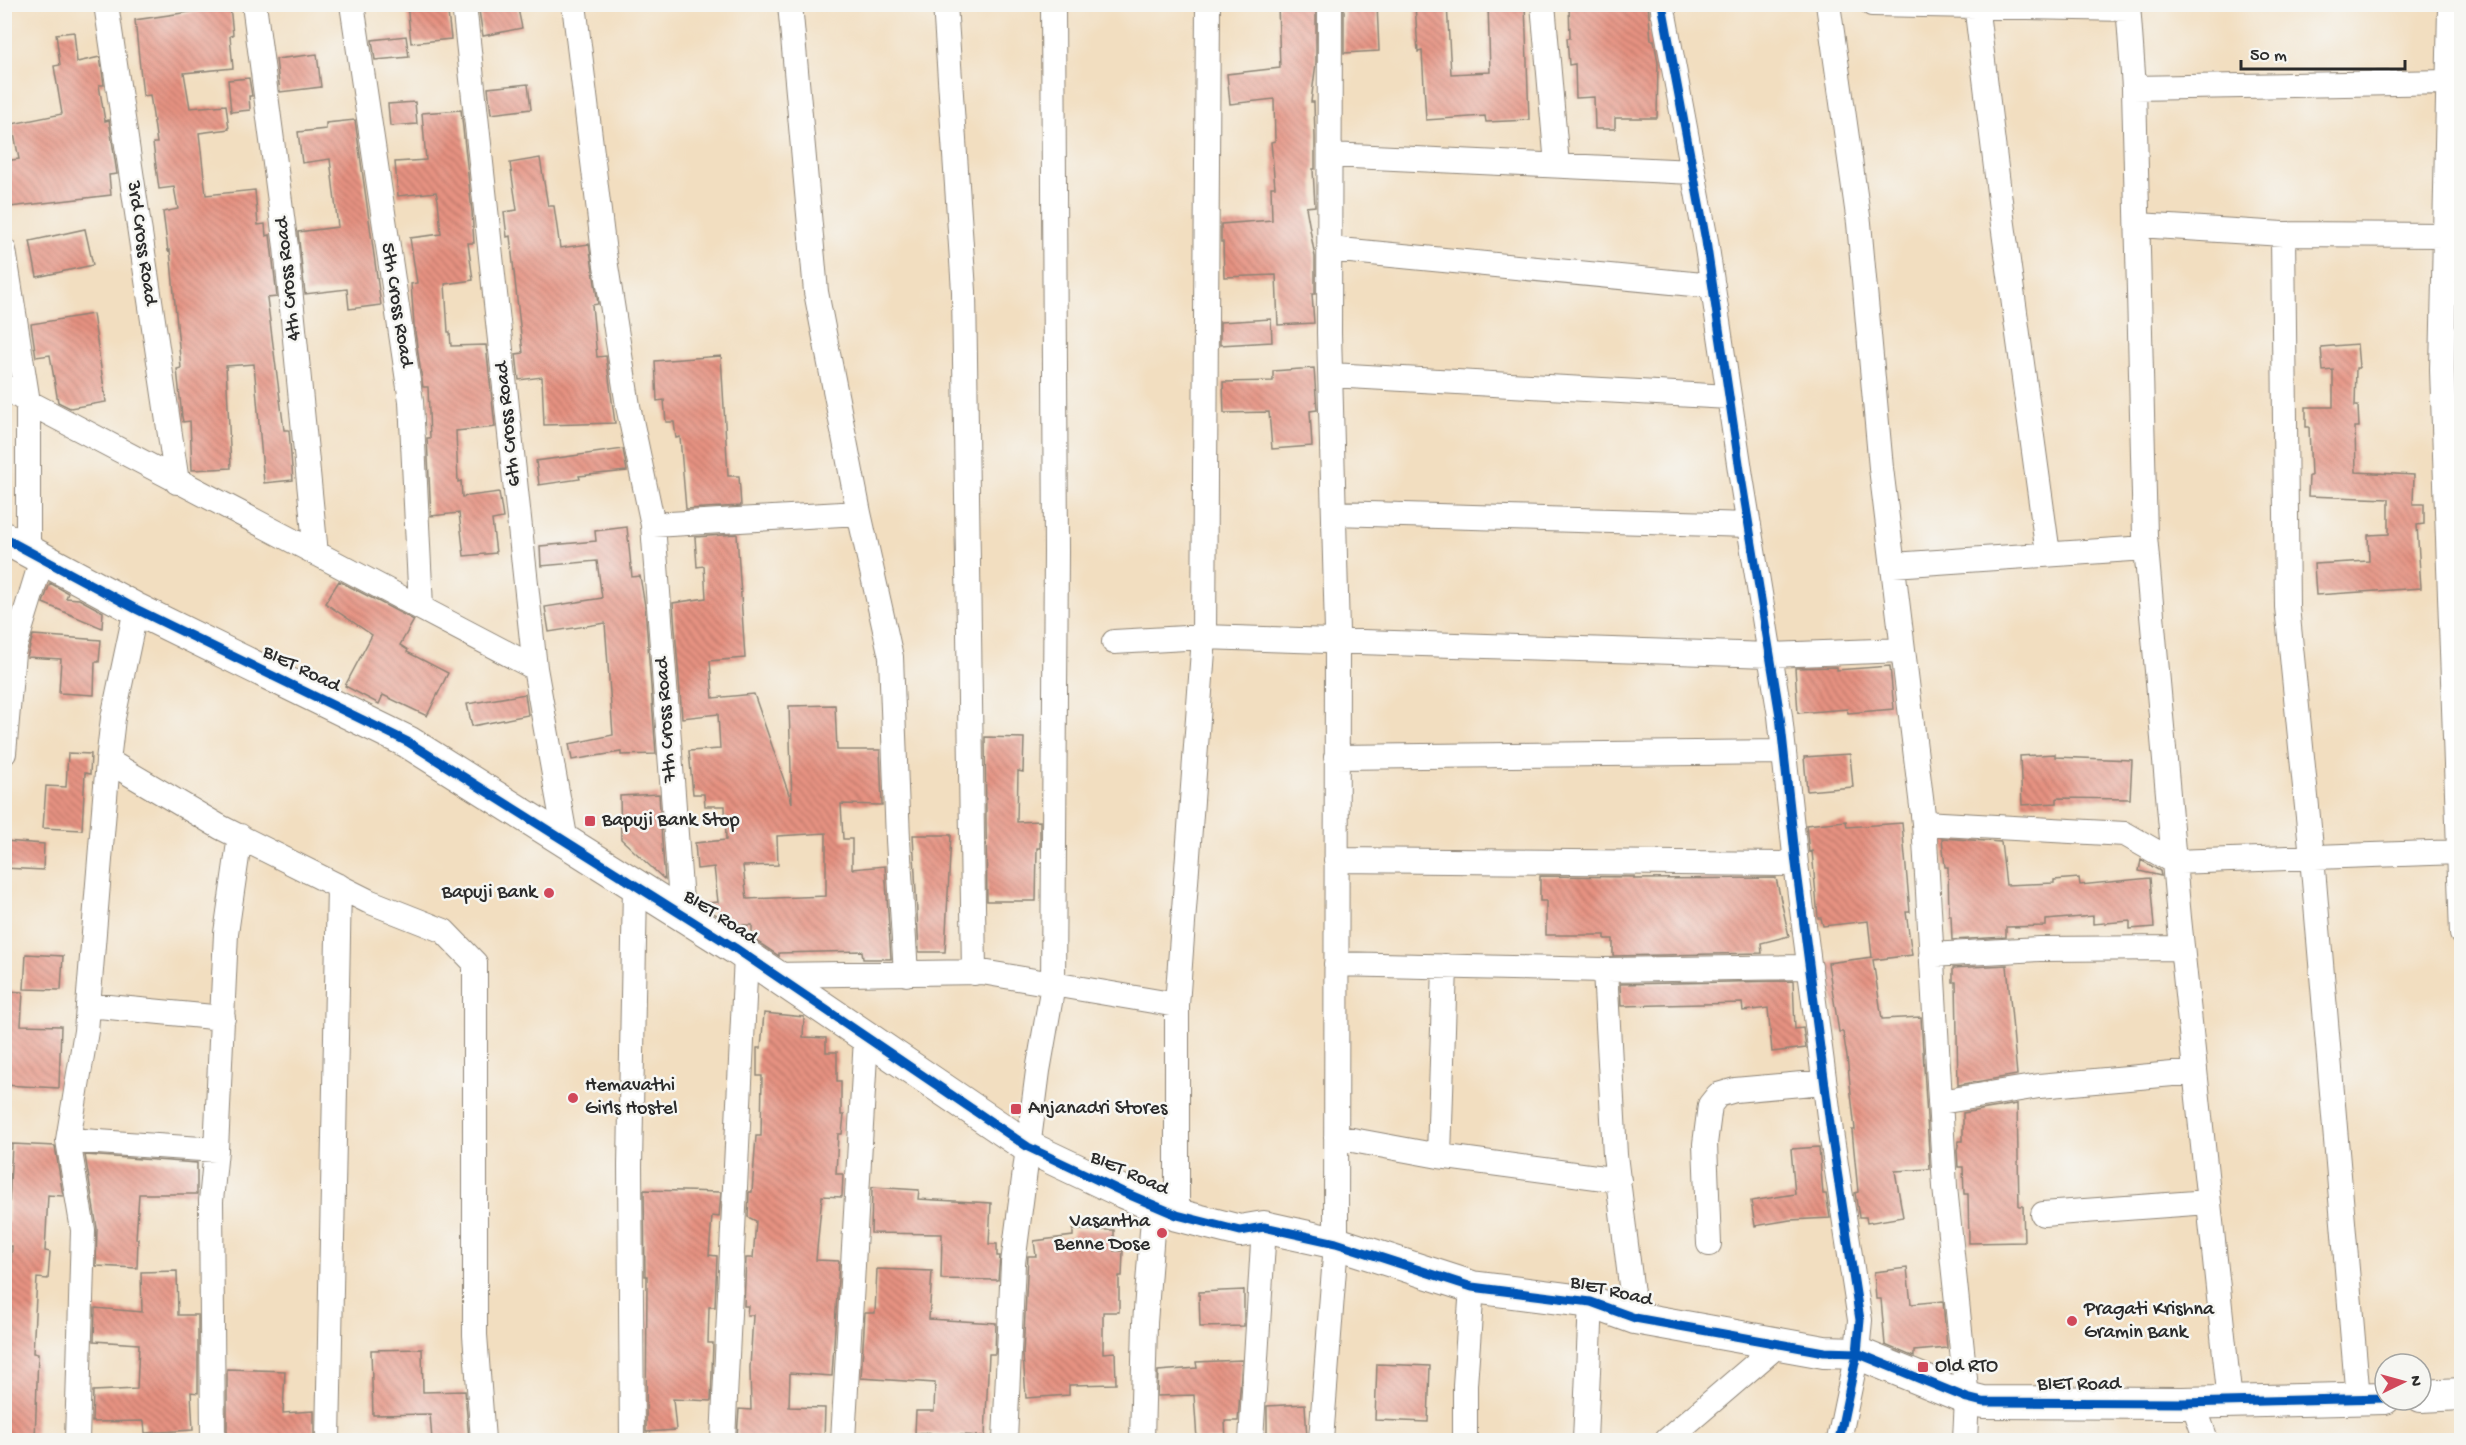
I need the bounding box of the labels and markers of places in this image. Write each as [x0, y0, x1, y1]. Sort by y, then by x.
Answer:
place label: Bapuji Bank Stop [601, 810, 740, 833]
marker: Bapuji Bank Stop [583, 814, 597, 828]
place label: Bapuji Bank [441, 882, 539, 905]
marker: Bapuji Bank [542, 886, 556, 900]
place label: Hemavathi Girls Hostel [585, 1075, 678, 1121]
marker: Hemavathi Girls Hostel [566, 1091, 580, 1105]
place label: Anjanadri Stores [1028, 1098, 1168, 1121]
marker: Anjanadri Stores [1009, 1102, 1023, 1116]
place label: Vasantha Benne Dose [1053, 1211, 1151, 1257]
marker: Vasantha Benne Dose [1155, 1226, 1169, 1240]
place label: Pragati Krishna Gramin Bank [2083, 1299, 2215, 1345]
marker: Pragati Krishna Gramin Bank [2065, 1314, 2079, 1328]
place label: Old RTO [1935, 1356, 1998, 1379]
marker: Old RTO [1916, 1360, 1930, 1374]

